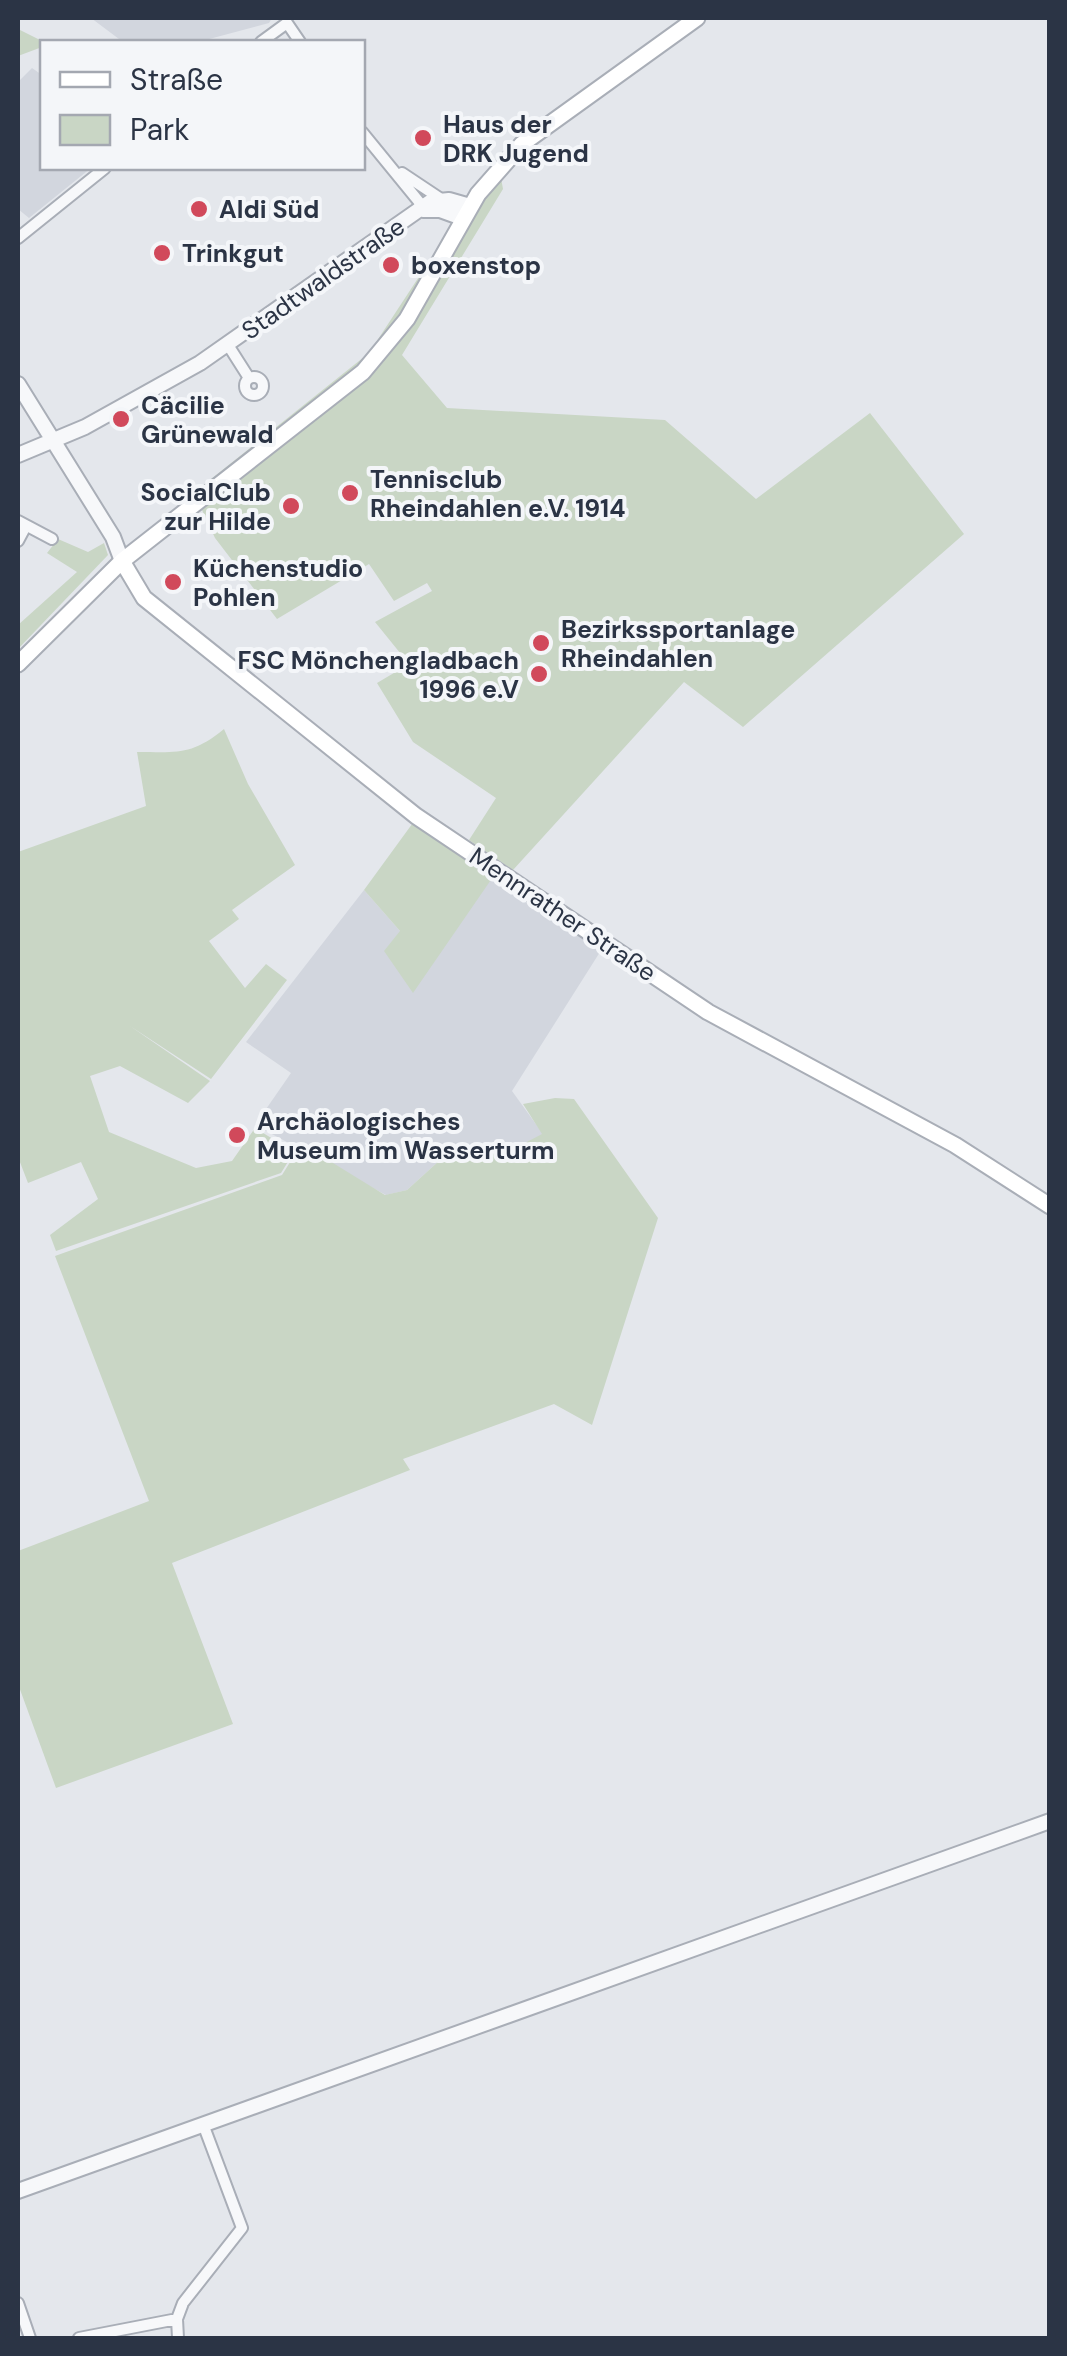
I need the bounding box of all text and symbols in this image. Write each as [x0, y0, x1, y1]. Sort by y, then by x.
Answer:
legend [40, 40, 365, 170]
text: Straße [130, 60, 223, 99]
place label: Haus der DRK Jugend [443, 108, 589, 170]
text: Park [130, 110, 189, 149]
marker: Haus der DRK Jugend [412, 127, 434, 149]
place label: Aldi Süd [219, 193, 319, 226]
marker: Aldi Süd [188, 198, 210, 220]
street label: Stadtwaldstraße [235, 210, 411, 347]
place label: Trinkgut [182, 237, 284, 270]
marker: Trinkgut [151, 242, 173, 264]
place label: boxenstop [411, 249, 541, 282]
marker: boxenstop [380, 254, 402, 276]
place label: Cäcilie Grünewald [141, 389, 274, 451]
marker: Cäcilie Grünewald [110, 408, 132, 430]
place label: Tennisclub Rheindahlen e.V. 1914 [370, 463, 625, 525]
place label: SocialClub zur Hilde [140, 476, 271, 538]
marker: Tennisclub Rheindahlen e.V. 1914 [339, 482, 361, 504]
marker: SocialClub zur Hilde [280, 495, 302, 517]
place label: Küchenstudio Pohlen [193, 552, 363, 614]
marker: Küchenstudio Pohlen [162, 571, 184, 593]
place label: Bezirkssportanlage Rheindahlen [561, 613, 795, 675]
marker: Bezirkssportanlage Rheindahlen [530, 632, 552, 654]
place label: FSC Mönchengladbach 1996 e.V [237, 644, 519, 706]
marker: FSC Mönchengladbach 1996 e.V [528, 663, 550, 685]
street label: Mennrather Straße [463, 840, 662, 989]
place label: Archäologisches Museum im Wasserturm [257, 1105, 554, 1167]
marker: Archäologisches Museum im Wasserturm [226, 1124, 248, 1146]

